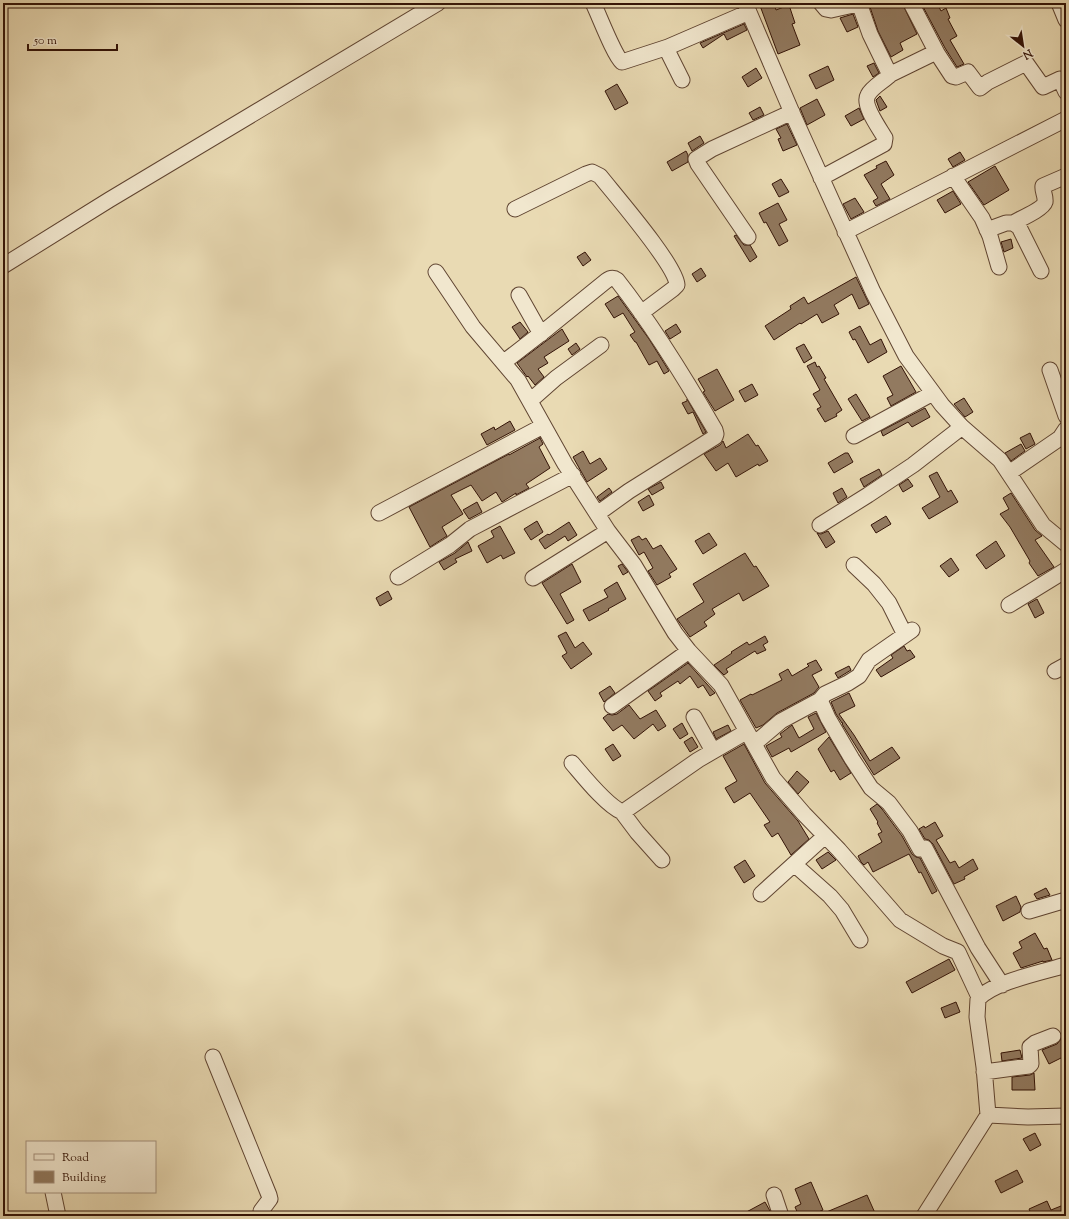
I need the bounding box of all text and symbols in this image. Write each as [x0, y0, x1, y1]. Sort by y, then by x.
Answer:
scale bar [28, 26, 117, 52]
north arrow [1003, 26, 1043, 66]
text: 50 m [33, 32, 57, 50]
text: N [1020, 44, 1036, 63]
legend [26, 1141, 156, 1193]
text: Road [62, 1149, 89, 1167]
text: Building [62, 1169, 106, 1187]

